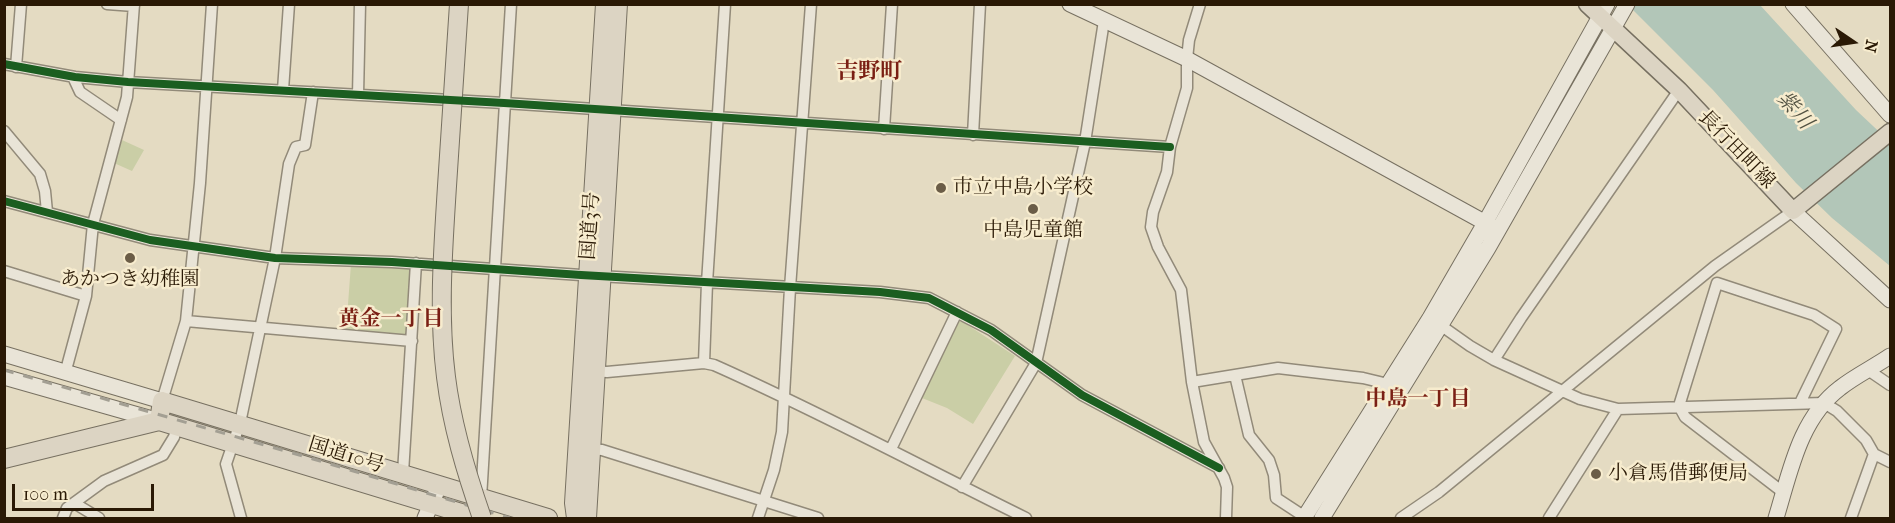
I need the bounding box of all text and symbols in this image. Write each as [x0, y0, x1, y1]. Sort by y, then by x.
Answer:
north arrow [1823, 12, 1883, 72]
text: N [1860, 38, 1882, 54]
district label: 吉野町 [836, 60, 902, 86]
water label: 紫川 [1771, 87, 1817, 135]
street label: 長行田町線 [1693, 106, 1779, 194]
place label: 市立中島小学校 [953, 176, 1093, 200]
marker: 市立中島小学校 [934, 181, 948, 195]
street label: 国道3号 [577, 191, 605, 261]
marker: 中島児童館 [1026, 202, 1040, 216]
place label: 中島児童館 [983, 219, 1083, 243]
marker: あかつき幼稚園 [123, 251, 137, 265]
place label: あかつき幼稚園 [60, 268, 200, 292]
district label: 黄金一丁目 [339, 307, 443, 333]
district label: 中島一丁目 [1366, 387, 1470, 413]
street label: 国道10号 [305, 433, 387, 479]
place label: 小倉馬借郵便局 [1608, 462, 1748, 486]
marker: 小倉馬借郵便局 [1589, 467, 1603, 481]
scale bar [15, 472, 158, 510]
text: 100 m [23, 484, 68, 505]

